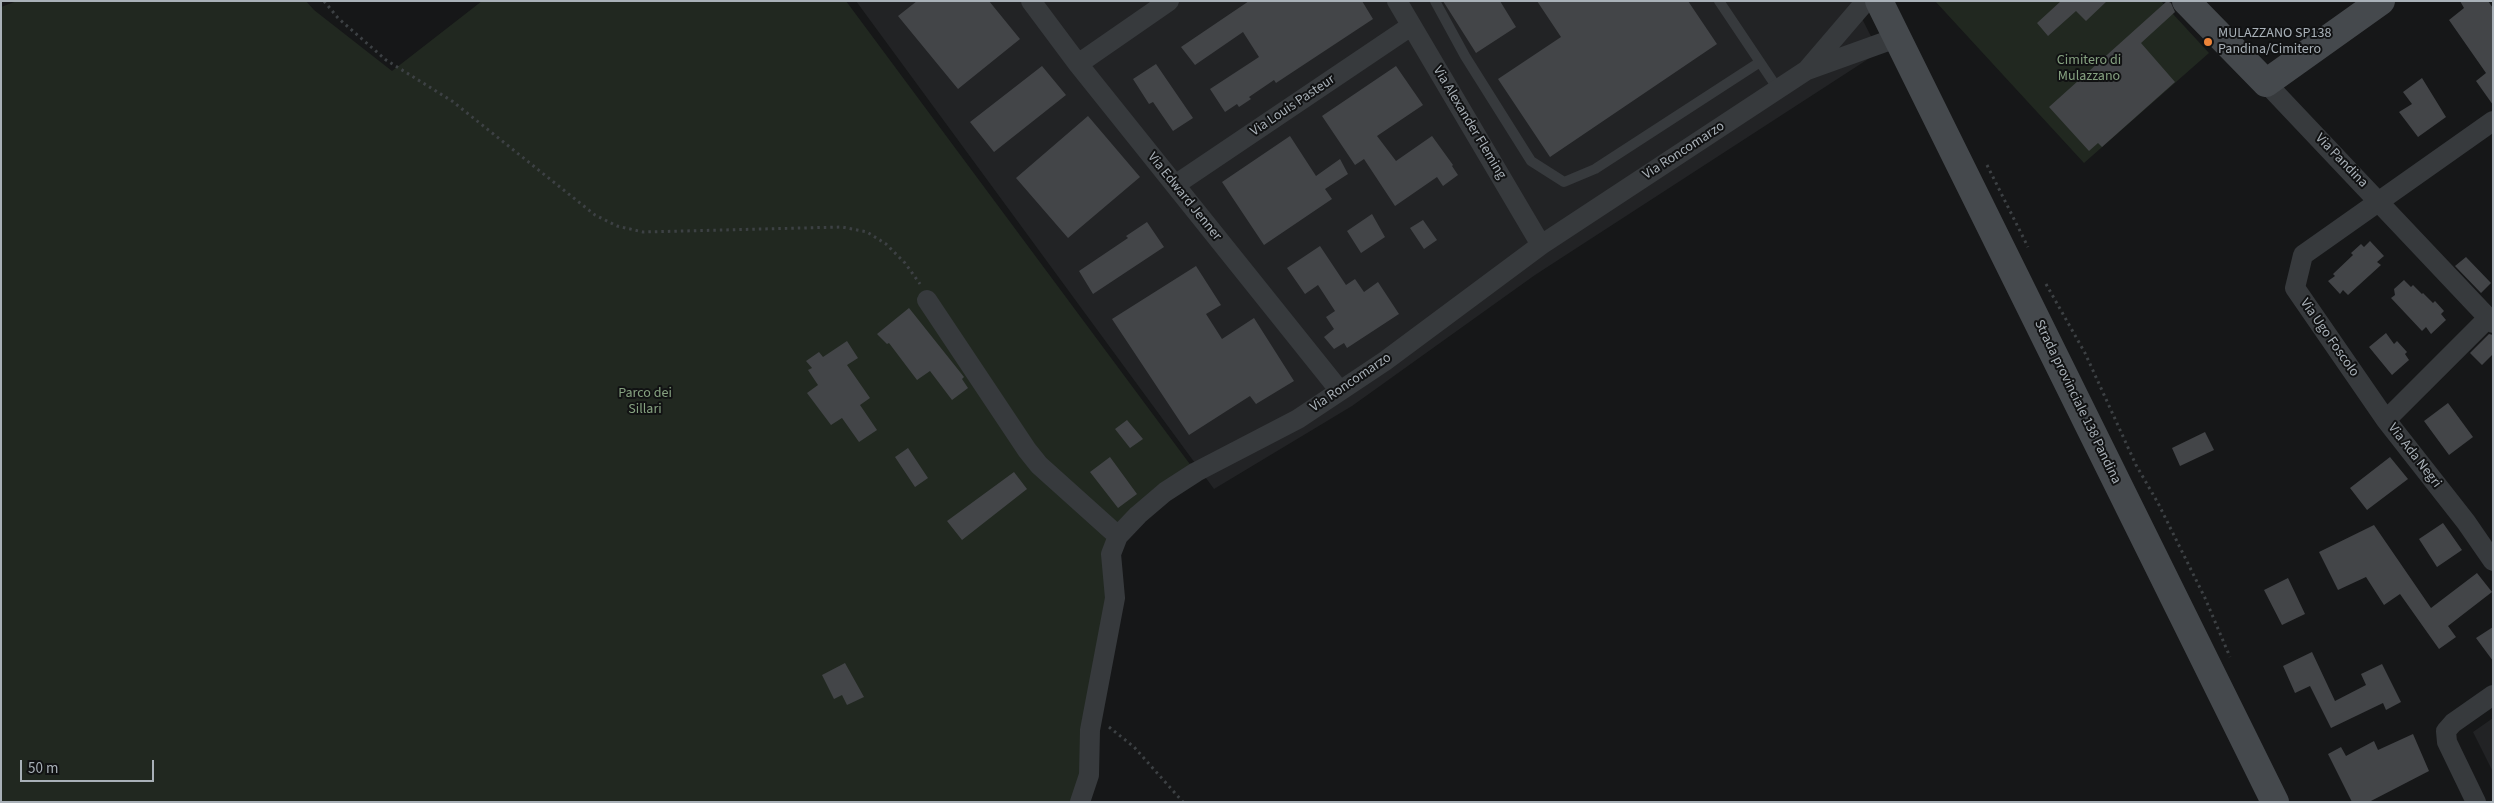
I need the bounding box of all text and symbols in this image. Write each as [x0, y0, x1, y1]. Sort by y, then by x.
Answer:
place label: MULAZZANO SP138 Pandina/Cimitero [2218, 26, 2331, 58]
marker: MULAZZANO SP138 Pandina/Cimitero [2202, 36, 2214, 48]
park label: Cimitero di Mulazzano [2057, 53, 2121, 85]
street label: Via Alexander Fleming [1429, 63, 1509, 183]
street label: Via Louis Pasteur [1248, 72, 1338, 140]
street label: Via Roncomarzo [1640, 118, 1728, 184]
street label: Via Pandina [2311, 131, 2371, 191]
street label: Via Edward Jenner [1143, 150, 1225, 244]
street label: Via Ugo Foscolo [2296, 296, 2362, 380]
street label: Strada provinciale 138 Pandina [2030, 317, 2124, 487]
street label: Via Roncomarzo [1307, 350, 1395, 416]
park label: Parco dei Sillari [618, 386, 672, 418]
street label: Via Ada Negri [2384, 421, 2444, 491]
scale bar [22, 750, 156, 782]
text: 50 m [28, 758, 58, 779]

